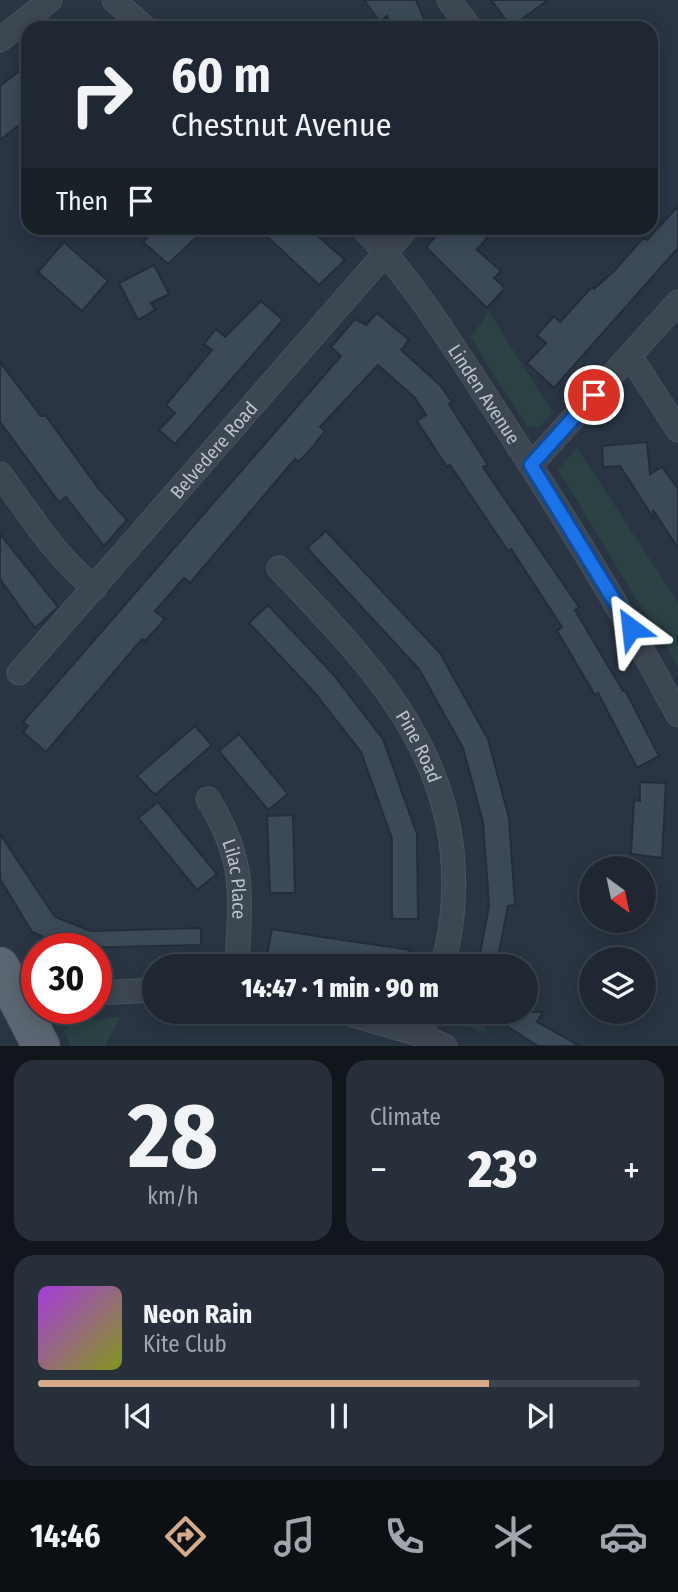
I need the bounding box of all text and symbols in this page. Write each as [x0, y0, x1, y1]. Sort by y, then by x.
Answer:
text: 60 m [171, 46, 271, 105]
icon: right [56, 49, 147, 140]
text: Chestnut Avenue [171, 106, 391, 144]
icon: arrive [122, 182, 160, 220]
text: Then [56, 186, 108, 217]
street label: Linden Avenue [444, 340, 525, 448]
pin [564, 365, 624, 425]
icon: arrive [575, 376, 613, 414]
street label: Belvedere Road [165, 397, 262, 503]
position arrow [594, 591, 668, 665]
street label: Pine Road [391, 706, 447, 786]
street label: Lilac Place [218, 836, 251, 920]
north arrow [579, 856, 656, 933]
map controls [579, 856, 656, 1024]
speed limit sign: 30 [21, 933, 112, 1024]
button: layers [579, 947, 656, 1024]
text: 14:47 · 1 min · 90 m [241, 973, 439, 1004]
text: 28 [128, 1082, 218, 1191]
text: Climate [370, 1103, 441, 1131]
text: 23° [468, 1138, 542, 1201]
text: − [370, 1147, 387, 1193]
text: + [623, 1147, 640, 1193]
text: km/h [147, 1182, 199, 1210]
text: Neon Rain [143, 1299, 252, 1330]
text: Kite Club [143, 1330, 227, 1358]
icon: previous [119, 1397, 157, 1435]
icon: pause [320, 1397, 358, 1435]
icon: next [521, 1397, 559, 1435]
icon: directions [161, 1512, 210, 1561]
icon: music [270, 1512, 319, 1561]
icon: phone [380, 1512, 429, 1561]
icon: climate [489, 1512, 538, 1561]
icon: car [599, 1512, 648, 1561]
text: 14:46 [30, 1517, 101, 1555]

